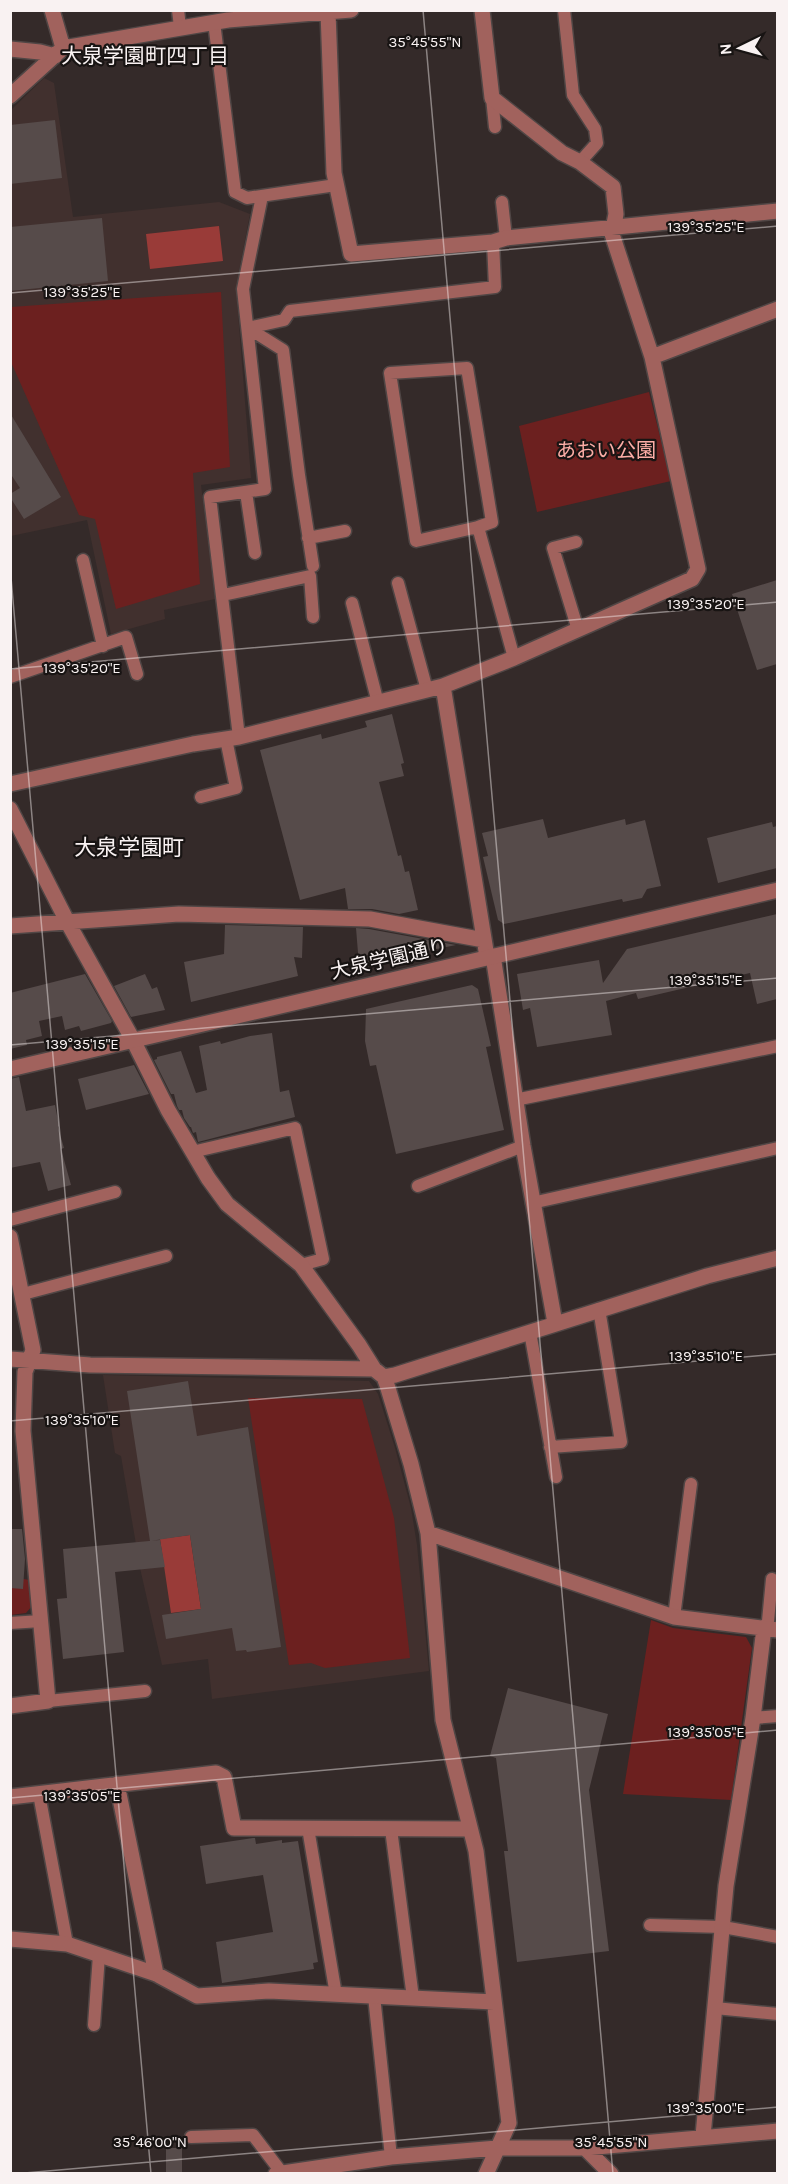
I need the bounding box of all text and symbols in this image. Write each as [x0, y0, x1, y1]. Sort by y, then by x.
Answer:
north arrow [710, 18, 770, 78]
text: 35°45'55"N [388, 33, 462, 51]
text: N [716, 43, 736, 56]
district label: 大泉学園町四丁目 [61, 44, 229, 68]
text: 139°35'25"E [667, 218, 745, 236]
text: 139°35'25"E [43, 283, 121, 301]
park label: あおい公園 [556, 439, 656, 462]
text: 139°35'20"E [667, 595, 745, 613]
text: 139°35'20"E [43, 659, 121, 677]
district label: 大泉学園町 [74, 835, 184, 861]
street label: 大泉学園通り [328, 934, 450, 984]
text: 139°35'15"E [669, 971, 743, 989]
text: 139°35'15"E [45, 1035, 119, 1053]
text: 139°35'10"E [669, 1347, 743, 1365]
text: 139°35'10"E [45, 1411, 119, 1429]
text: 139°35'05"E [667, 1723, 745, 1741]
text: 139°35'05"E [43, 1787, 121, 1805]
text: 139°35'00"E [667, 2099, 745, 2117]
text: 35°46'00"N [113, 2133, 187, 2151]
text: 35°45'55"N [574, 2133, 648, 2151]

